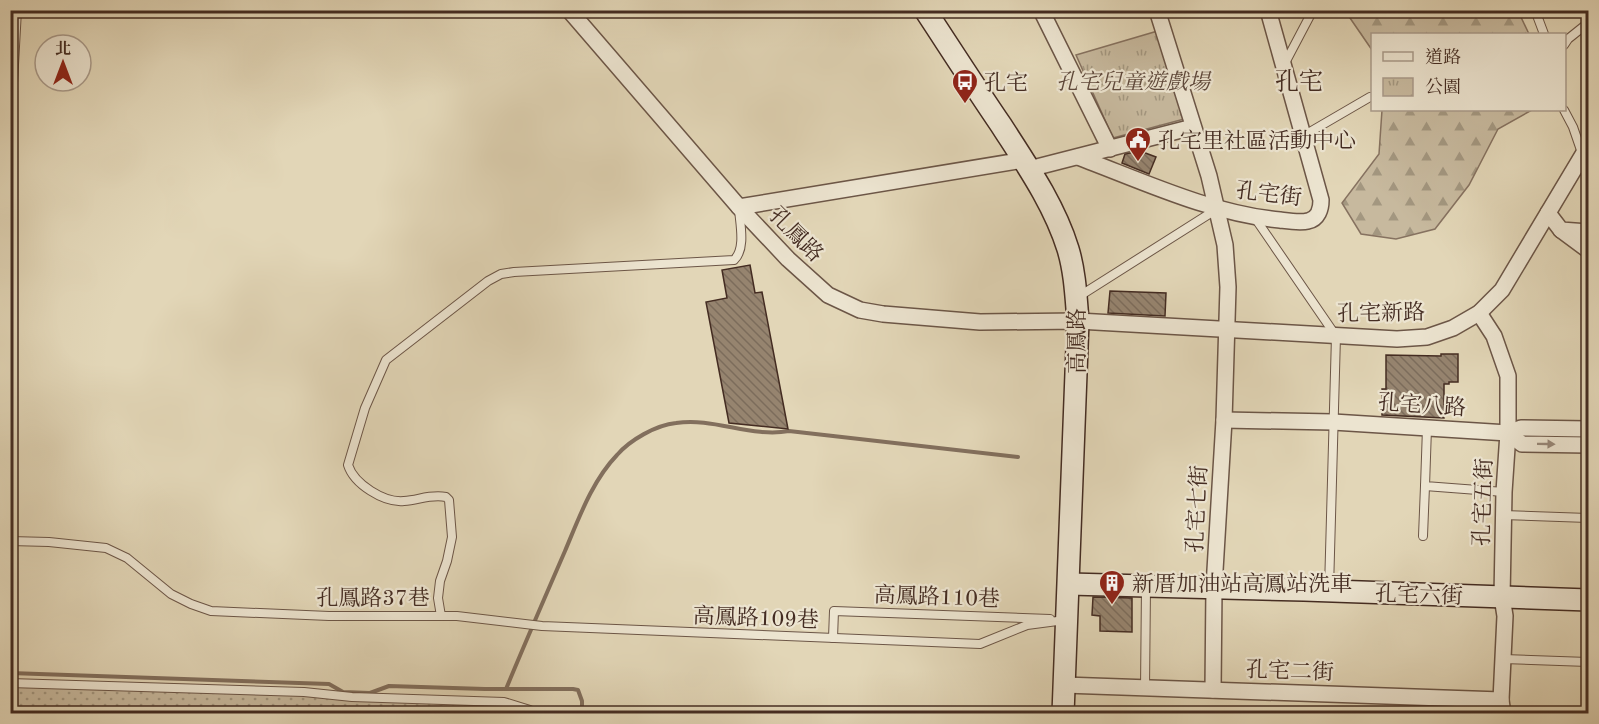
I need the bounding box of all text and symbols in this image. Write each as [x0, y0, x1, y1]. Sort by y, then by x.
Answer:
north arrow [33, 33, 93, 93]
legend [1371, 33, 1566, 111]
text: 北 [55, 40, 71, 58]
text: 道路 [1425, 47, 1461, 67]
bus stop icon: 孔宅 [950, 67, 980, 105]
district label: 孔宅 [1275, 68, 1323, 95]
park label: 孔宅兒童遊戲場 [1056, 70, 1212, 94]
place label: 孔宅 [984, 71, 1028, 95]
text: 公園 [1425, 77, 1461, 97]
public building icon: 孔宅里社區活動中心 [1123, 125, 1153, 163]
place label: 孔宅里社區活動中心 [1158, 129, 1356, 153]
street label: 孔宅街 [1235, 178, 1303, 210]
street label: 孔鳳路 [764, 203, 828, 267]
street label: 孔宅新路 [1337, 300, 1425, 326]
street label: 高鳳路 [1065, 308, 1089, 374]
street label: 孔宅八路 [1377, 390, 1467, 420]
one-way arrow [1537, 439, 1556, 449]
street label: 孔宅五街 [1469, 458, 1497, 546]
street label: 孔宅七街 [1183, 464, 1211, 554]
building icon: 新厝加油站高鳳站洗車 [1097, 568, 1127, 606]
place label: 新厝加油站高鳳站洗車 [1132, 572, 1352, 596]
street label: 孔宅六街 [1375, 581, 1463, 609]
street label: 高鳳路110巷 [873, 583, 1000, 611]
street label: 孔鳳路37巷 [316, 586, 430, 610]
street label: 高鳳路109巷 [692, 604, 819, 632]
street label: 孔宅二街 [1246, 657, 1334, 685]

